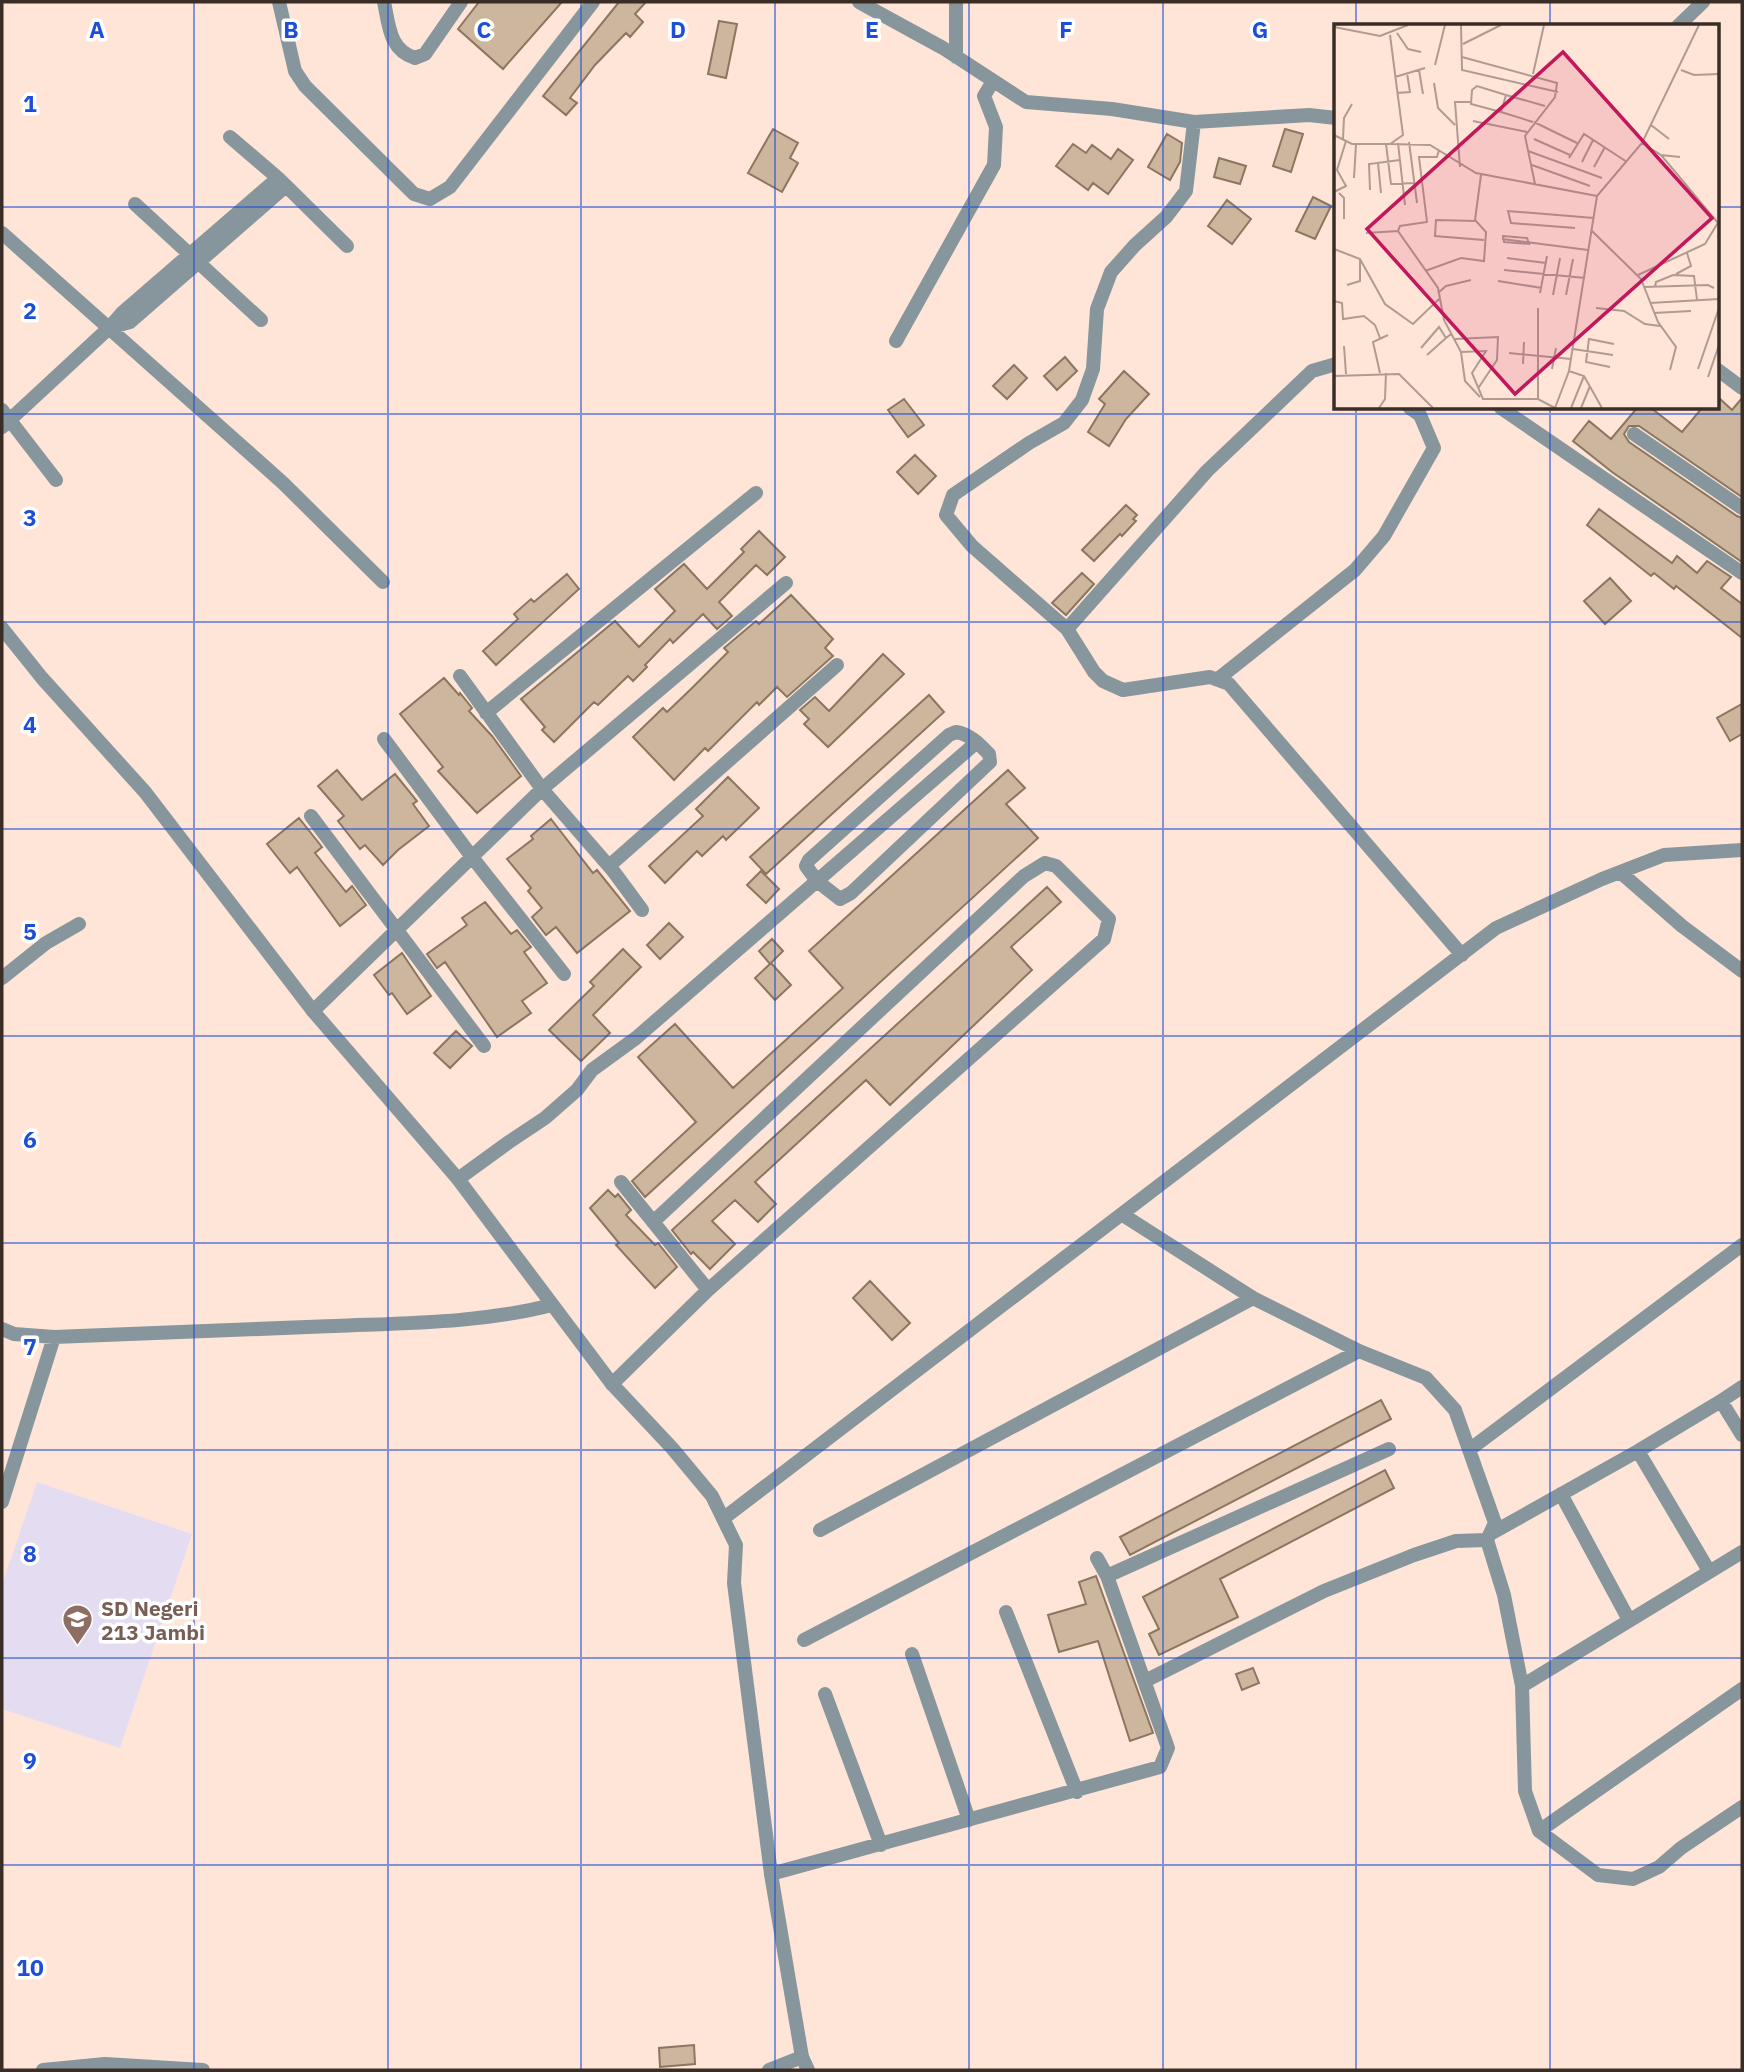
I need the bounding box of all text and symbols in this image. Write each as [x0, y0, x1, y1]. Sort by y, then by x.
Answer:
text: A [89, 14, 105, 44]
text: B [283, 14, 299, 44]
text: C [477, 14, 492, 44]
text: D [670, 14, 686, 44]
text: E [865, 14, 879, 44]
text: F [1059, 14, 1073, 44]
text: G [1252, 14, 1268, 44]
inset map [1334, 24, 1720, 410]
text: 1 [23, 88, 37, 118]
text: 2 [23, 295, 37, 325]
text: 3 [23, 502, 37, 532]
text: 4 [23, 709, 37, 739]
text: 5 [23, 916, 37, 946]
text: 6 [23, 1124, 37, 1154]
text: 7 [23, 1331, 37, 1361]
text: 8 [23, 1538, 37, 1568]
place label: SD Negeri 213 Jambi [101, 1594, 205, 1646]
school or university icon: SD Negeri 213 Jambi [61, 1603, 95, 1647]
text: 9 [23, 1745, 37, 1775]
text: 10 [16, 1952, 44, 1982]

